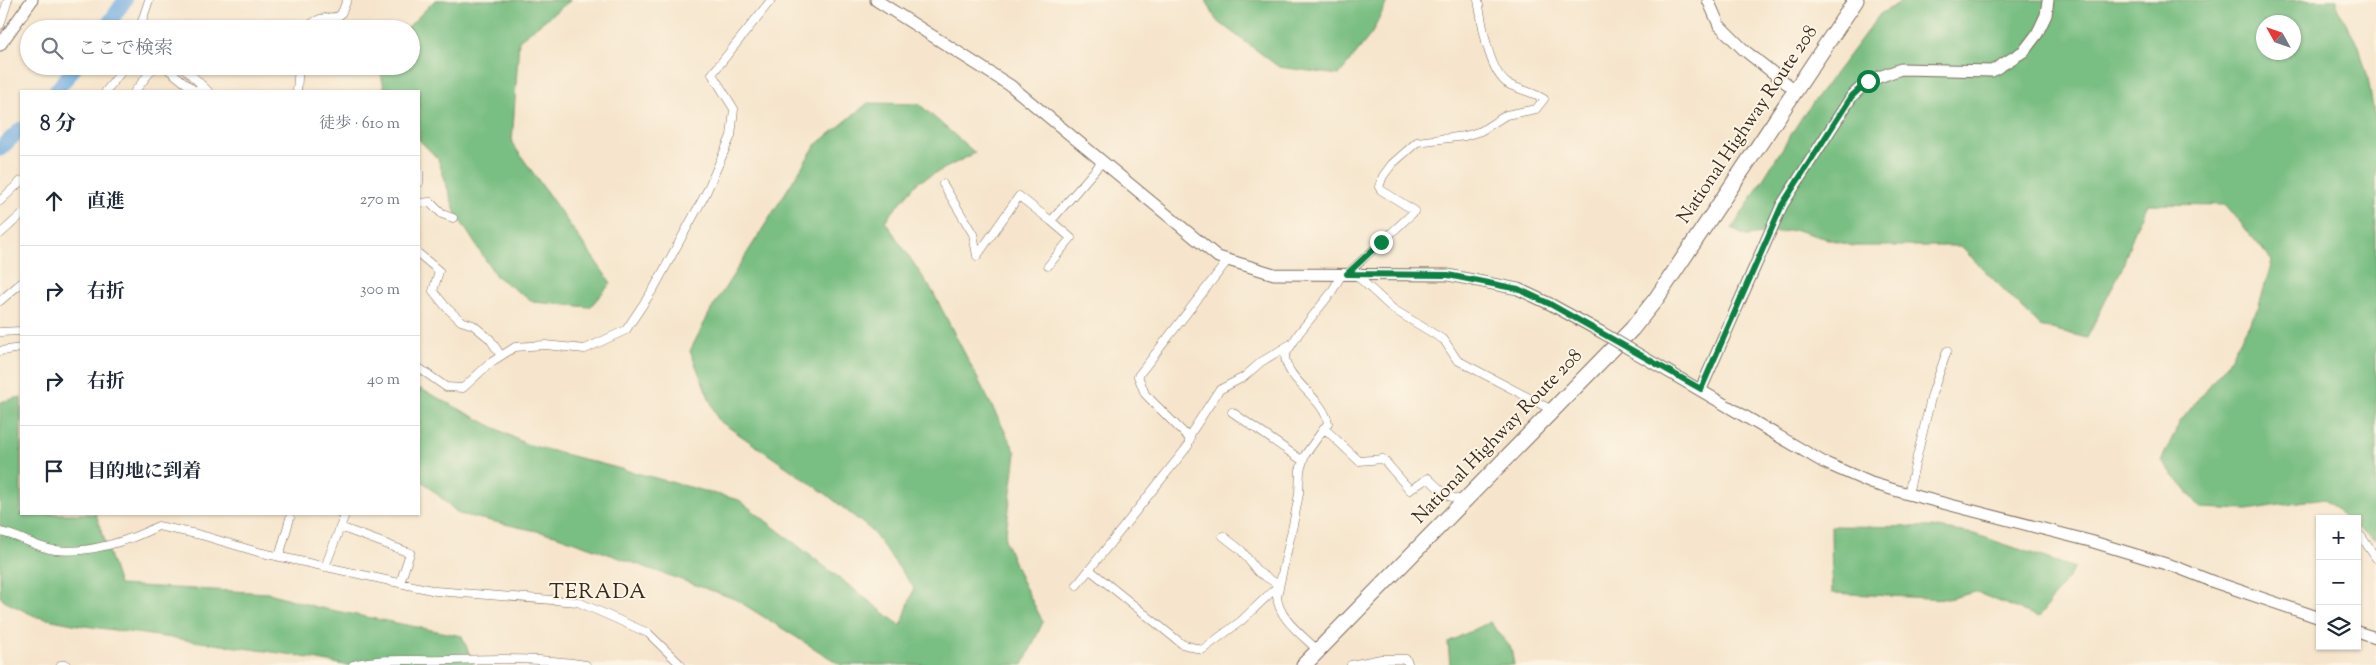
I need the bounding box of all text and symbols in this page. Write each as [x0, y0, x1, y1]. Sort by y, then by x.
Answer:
north arrow [2256, 15, 2301, 60]
search box [20, 20, 420, 75]
street label: National Highway Route 208 [1671, 20, 1825, 230]
icon: search [38, 34, 66, 62]
text: ここで検索 [78, 36, 173, 63]
route start [1857, 70, 1880, 93]
text: 8 分 [40, 110, 76, 140]
text: 徒歩 · 610 m [319, 113, 400, 136]
icon: ahead [40, 187, 68, 215]
text: 直進 [87, 189, 125, 216]
text: 270 m [360, 189, 400, 212]
route end [1370, 231, 1393, 254]
icon: right [40, 277, 68, 305]
text: 右折 [87, 279, 125, 306]
text: 300 m [360, 279, 400, 302]
street label: National Highway Route 208 [1407, 343, 1589, 531]
icon: right [40, 367, 68, 395]
text: 右折 [87, 369, 125, 396]
text: 40 m [367, 369, 400, 392]
icon: arrive [40, 457, 68, 485]
text: 目的地に到着 [87, 459, 201, 486]
map controls [2316, 515, 2361, 650]
button: + [2316, 515, 2361, 560]
button: − [2316, 560, 2361, 605]
district label: TERADA [549, 578, 647, 608]
button: layers [2316, 605, 2361, 650]

